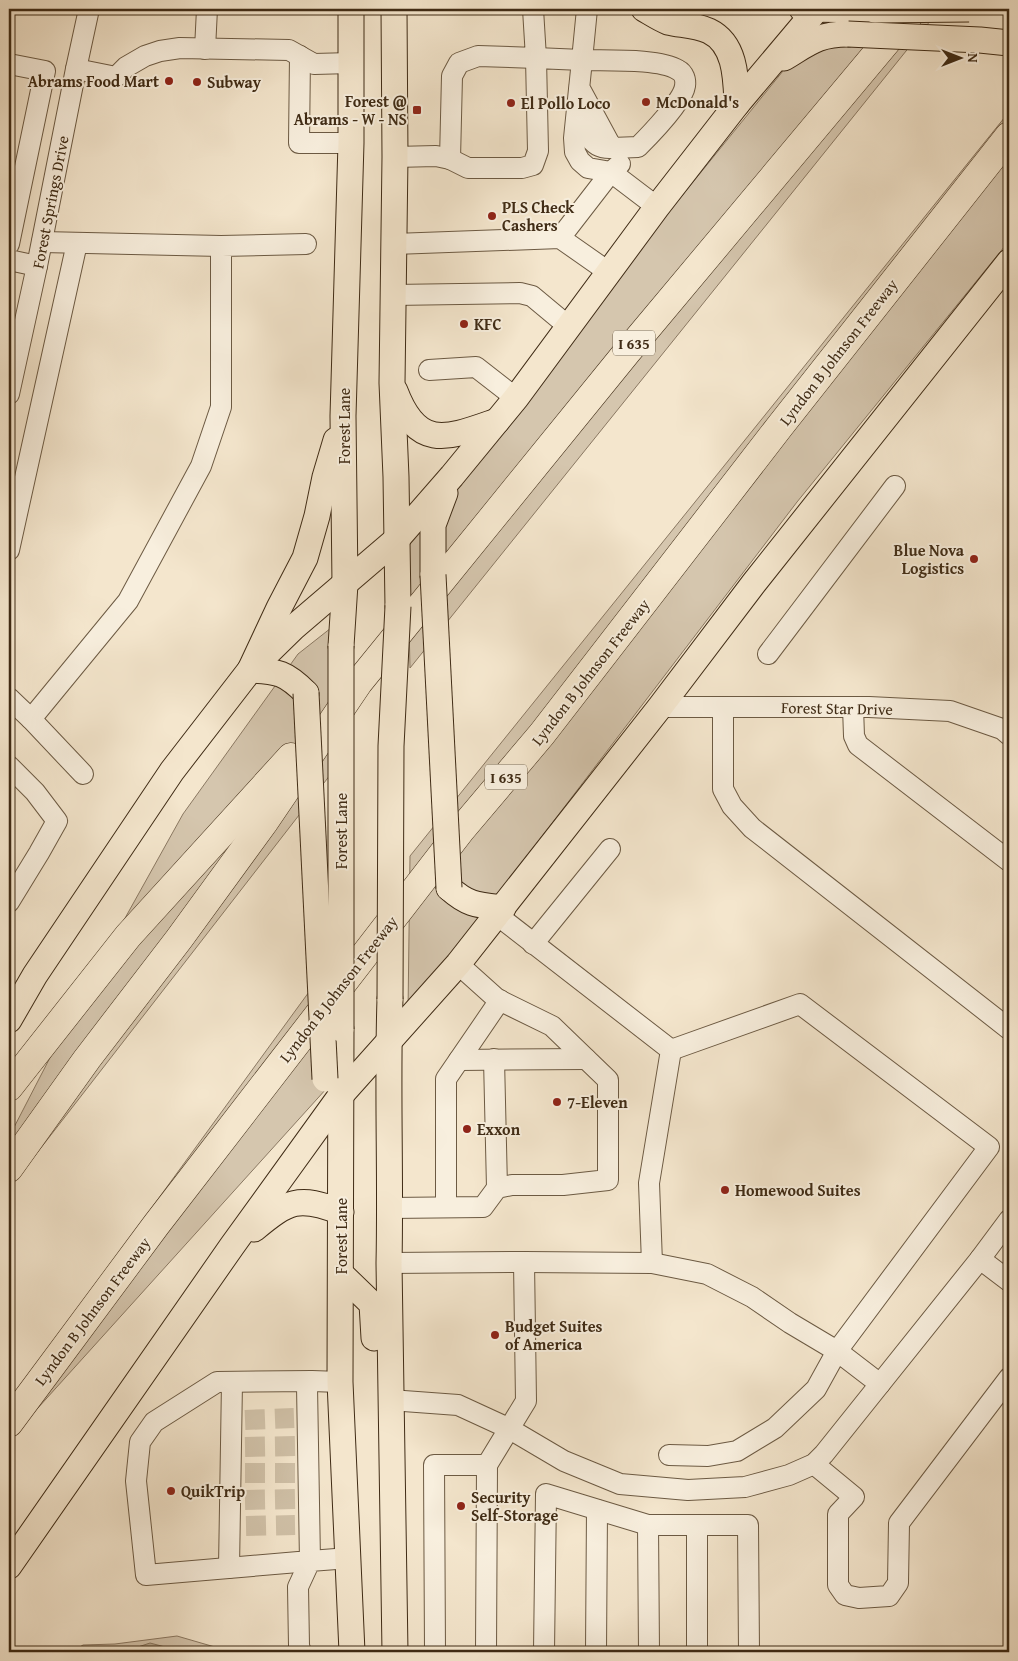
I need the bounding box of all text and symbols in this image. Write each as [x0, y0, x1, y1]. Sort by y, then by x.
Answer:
north arrow [936, 32, 986, 82]
text: N [963, 53, 983, 63]
place label: Abrams Food Mart [28, 69, 159, 93]
place label: Subway [207, 70, 262, 94]
marker: Abrams Food Mart [163, 75, 175, 87]
marker: Subway [191, 76, 203, 88]
place label: Forest @ Abrams - W - NS [294, 89, 407, 131]
place label: McDonald's [656, 90, 739, 114]
place label: El Pollo Loco [521, 91, 611, 115]
marker: McDonald's [640, 96, 652, 108]
marker: El Pollo Loco [505, 97, 517, 109]
marker: Forest @ Abrams - W - NS [411, 104, 423, 116]
street label: Forest Springs Drive [25, 133, 75, 271]
place label: PLS Check Cashers [502, 195, 575, 237]
marker: PLS Check Cashers [486, 210, 498, 222]
street label: Lyndon B Johnson Freeway [773, 273, 903, 431]
place label: KFC [474, 312, 501, 336]
marker: KFC [458, 318, 470, 330]
road number: I 635 [613, 330, 655, 356]
street label: Forest Lane [332, 388, 356, 464]
place label: Blue Nova Logistics [894, 538, 965, 580]
marker: Blue Nova Logistics [968, 553, 980, 565]
street label: Lyndon B Johnson Freeway [525, 593, 655, 751]
street label: Forest Star Drive [781, 695, 893, 721]
road number: I 635 [485, 764, 527, 790]
street label: Forest Lane [329, 793, 353, 869]
street label: Lyndon B Johnson Freeway [273, 910, 403, 1068]
place label: 7-Eleven [567, 1090, 628, 1114]
marker: 7-Eleven [551, 1096, 563, 1108]
place label: Exxon [477, 1117, 521, 1141]
marker: Exxon [461, 1123, 473, 1135]
place label: Homewood Suites [735, 1178, 861, 1202]
marker: Homewood Suites [719, 1184, 731, 1196]
street label: Forest Lane [329, 1198, 353, 1274]
street label: Lyndon B Johnson Freeway [28, 1232, 156, 1390]
place label: Budget Suites of America [505, 1314, 603, 1356]
marker: Budget Suites of America [489, 1329, 501, 1341]
place label: QuikTrip [181, 1479, 245, 1503]
marker: QuikTrip [165, 1485, 177, 1497]
place label: Security Self-Storage [471, 1485, 558, 1527]
marker: Security Self-Storage [455, 1500, 467, 1512]

